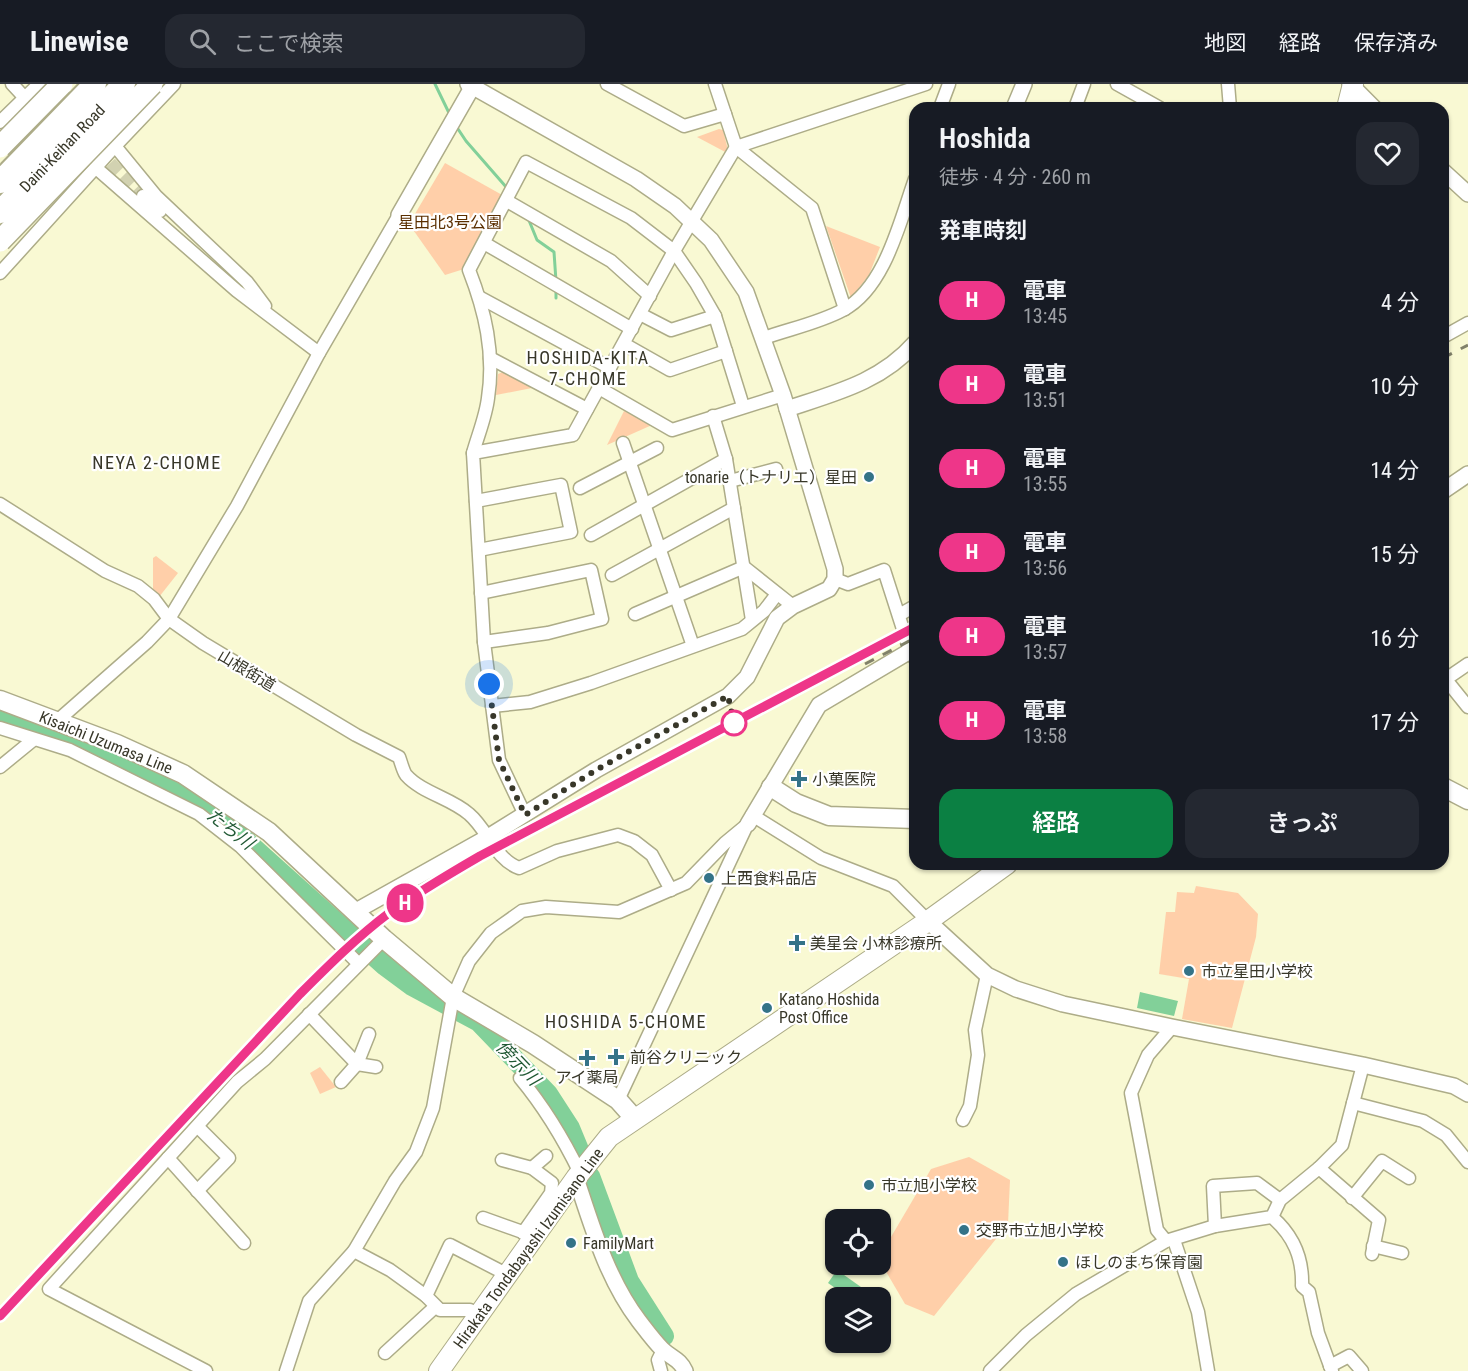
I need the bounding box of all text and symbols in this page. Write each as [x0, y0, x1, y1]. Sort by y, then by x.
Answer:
search box [165, 14, 585, 68]
text: Linewise [30, 25, 129, 58]
icon: search [186, 25, 219, 58]
text: ここで検索 [234, 31, 344, 56]
text: 地図 [1204, 31, 1246, 55]
text: 経路 [1279, 31, 1321, 55]
text: 保存済み [1354, 31, 1438, 55]
street label: Daini-Keihan Road [16, 101, 109, 196]
text: Hoshida [939, 122, 1031, 155]
button: heart [1356, 122, 1419, 185]
text: 徒歩 · 4 分 · 260 m [939, 165, 1091, 189]
park label: 星田北3号公園 [398, 213, 502, 232]
text: 発車時刻 [939, 218, 1027, 243]
text: 電車 [1023, 278, 1067, 303]
text: H [966, 288, 978, 312]
text: 4 分 [1381, 290, 1419, 315]
text: 13:45 [1023, 304, 1067, 328]
district label: HOSHIDA-KITA 7-CHOME [526, 347, 650, 389]
text: 電車 [1023, 362, 1067, 387]
text: H [966, 372, 978, 396]
text: 10 分 [1370, 374, 1419, 399]
text: 13:51 [1023, 388, 1067, 412]
text: 電車 [1023, 446, 1067, 471]
district label: NEYA 2-CHOME [92, 452, 222, 473]
text: H [966, 456, 978, 480]
text: 14 分 [1370, 458, 1419, 483]
place label: tonarie（トナリエ）星田 [685, 468, 857, 487]
marker: tonarie（トナリエ）星田 [862, 470, 876, 484]
text: 13:55 [1023, 472, 1067, 496]
text: 電車 [1023, 530, 1067, 555]
text: H [966, 540, 978, 564]
text: 15 分 [1370, 542, 1419, 567]
text: 13:56 [1023, 556, 1067, 580]
text: 電車 [1023, 614, 1067, 639]
text: H [966, 624, 978, 648]
text: 16 分 [1370, 626, 1419, 651]
text: 13:57 [1023, 640, 1067, 664]
street label: 山根街道 [214, 646, 279, 695]
your location [474, 669, 504, 699]
text: 電車 [1023, 698, 1067, 723]
street label: Kisaichi Uzumasa Line [36, 707, 175, 778]
text: H [966, 708, 978, 732]
unlabelled marker [721, 710, 747, 736]
text: 17 分 [1370, 710, 1419, 735]
text: 13:58 [1023, 724, 1067, 748]
marker: 小菓医院 [790, 770, 808, 788]
place label: 小菓医院 [812, 770, 876, 789]
button: 経路 [939, 789, 1173, 858]
button: きっぷ [1185, 789, 1419, 858]
water label: たち川 [203, 804, 260, 855]
place label: 上西食料品店 [721, 869, 817, 888]
marker: 上西食料品店 [702, 871, 716, 885]
line badge: H [386, 884, 424, 922]
text: H [399, 891, 411, 915]
marker: 美星会 小林診療所 [788, 934, 806, 952]
place label: 美星会 小林診療所 [810, 934, 942, 953]
place label: 市立星田小学校 [1201, 962, 1313, 981]
marker: 市立星田小学校 [1182, 964, 1196, 978]
place label: Katano Hoshida Post Office [779, 990, 880, 1027]
marker: Katano Hoshida Post Office [760, 1001, 774, 1015]
district label: HOSHIDA 5-CHOME [545, 1011, 707, 1032]
water label: 傍示川 [492, 1036, 546, 1091]
marker: 前谷クリニック [607, 1048, 625, 1066]
place label: 前谷クリニック [630, 1048, 742, 1067]
marker: アイ薬局 [580, 1051, 594, 1065]
place label: アイ薬局 [555, 1068, 619, 1087]
street label: Hirakata Tondabayashi Izumisano Line [449, 1144, 607, 1352]
place label: 市立旭小学校 [881, 1176, 977, 1195]
marker: 市立旭小学校 [862, 1178, 876, 1192]
map controls [825, 1209, 891, 1353]
button: locate [825, 1209, 891, 1275]
place label: 交野市立旭小学校 [976, 1221, 1104, 1240]
marker: 交野市立旭小学校 [957, 1223, 971, 1237]
place label: FamilyMart [583, 1234, 654, 1253]
marker: FamilyMart [564, 1236, 578, 1250]
place label: ほしのまち保育園 [1075, 1253, 1203, 1272]
marker: ほしのまち保育園 [1056, 1255, 1070, 1269]
button: layers [825, 1287, 891, 1353]

